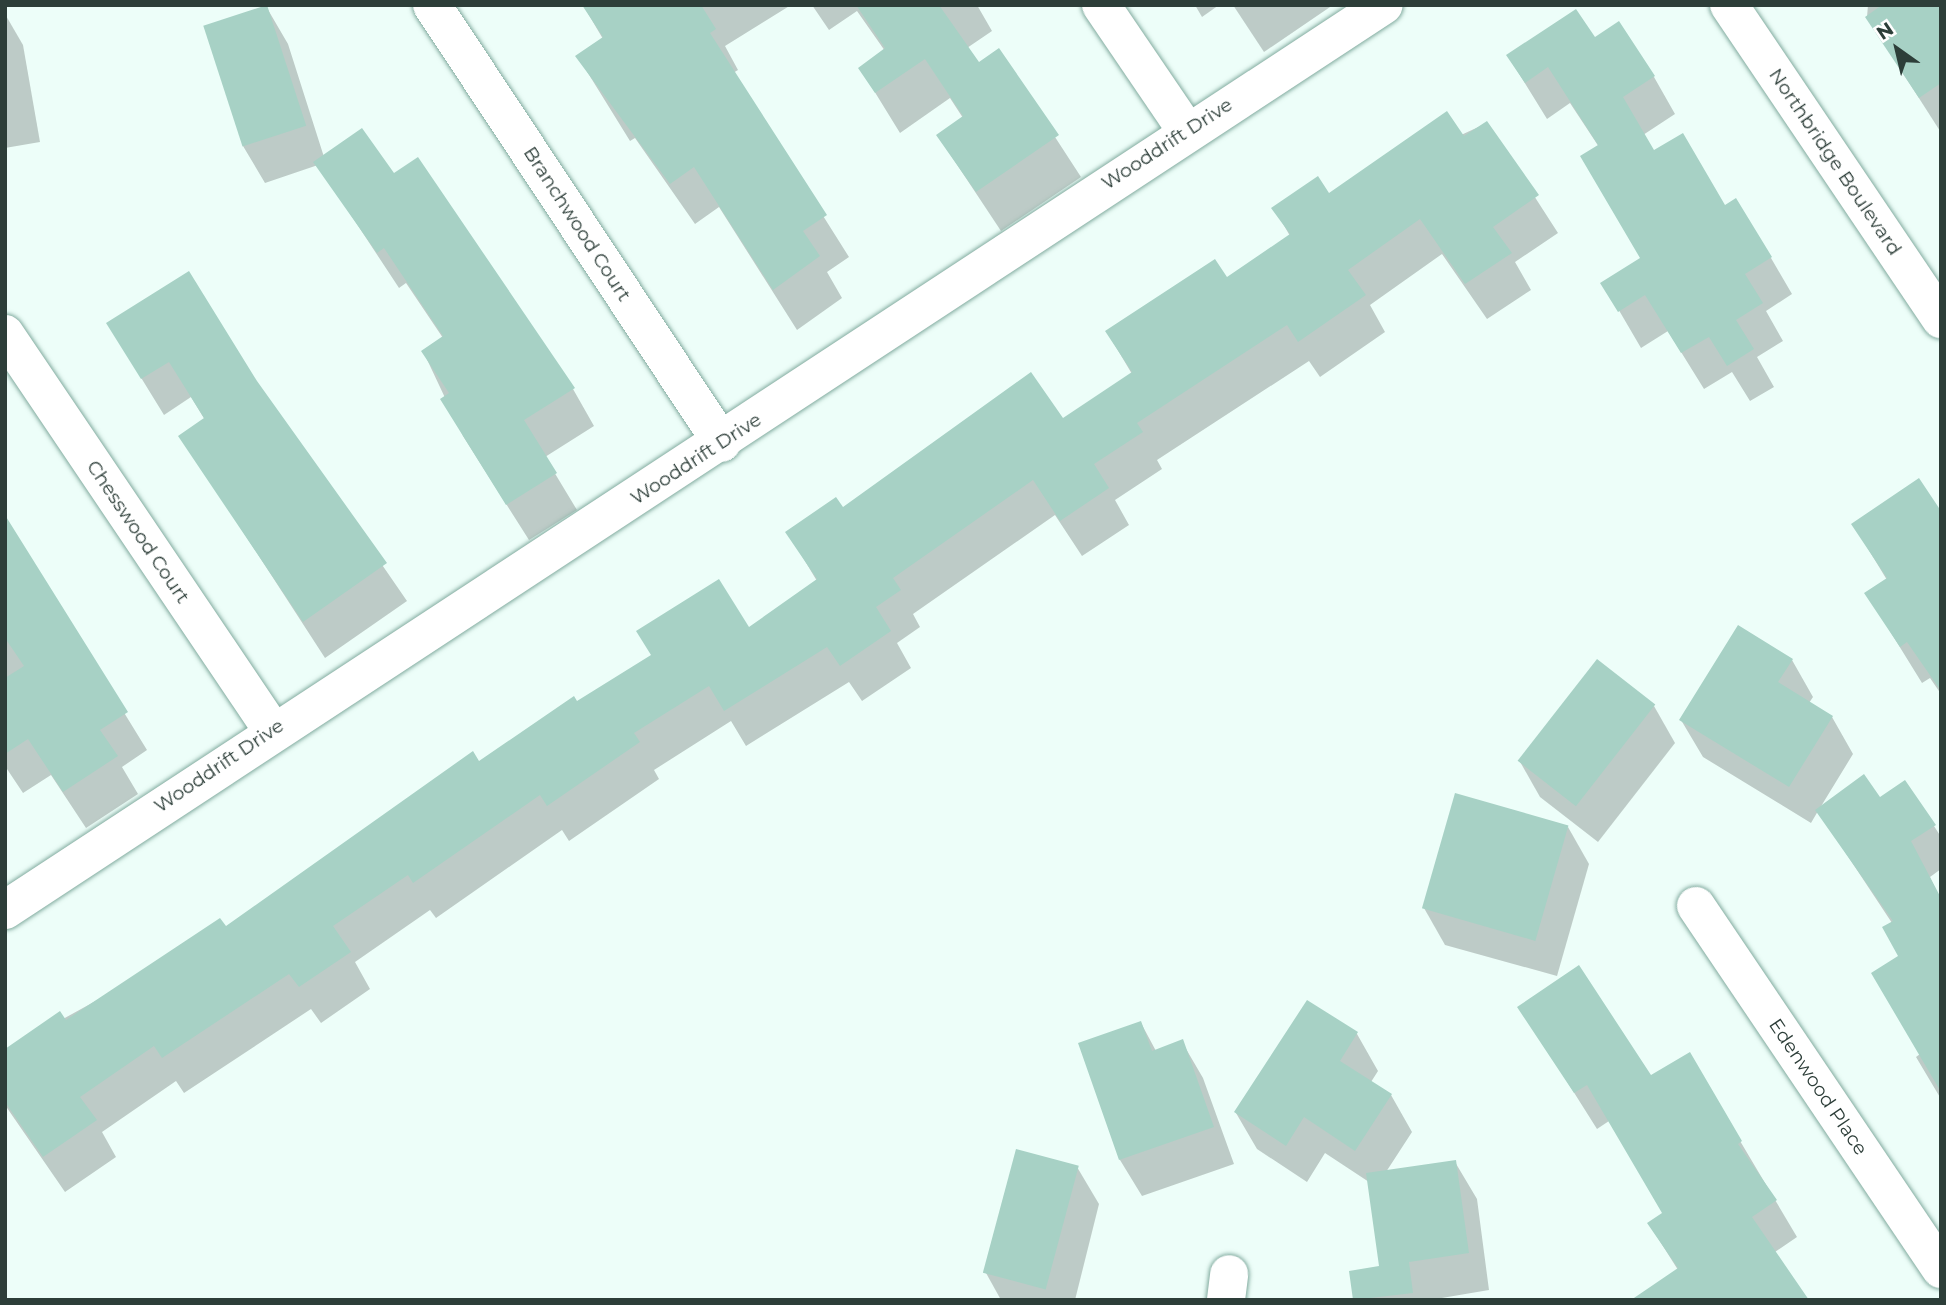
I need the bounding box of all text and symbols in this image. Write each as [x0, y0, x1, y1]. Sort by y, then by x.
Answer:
north arrow [1862, 14, 1932, 84]
text: N [1872, 17, 1898, 45]
street label: Northbridge Boulevard [1764, 64, 1906, 260]
street label: Wooddrift Drive [1097, 93, 1237, 195]
street label: Branchwood Court [518, 142, 636, 306]
street label: Wooddrift Drive [626, 408, 766, 510]
street label: Chesswood Court [82, 456, 194, 608]
street label: Wooddrift Drive [150, 714, 288, 818]
street label: Edenwood Place [1764, 1014, 1872, 1160]

